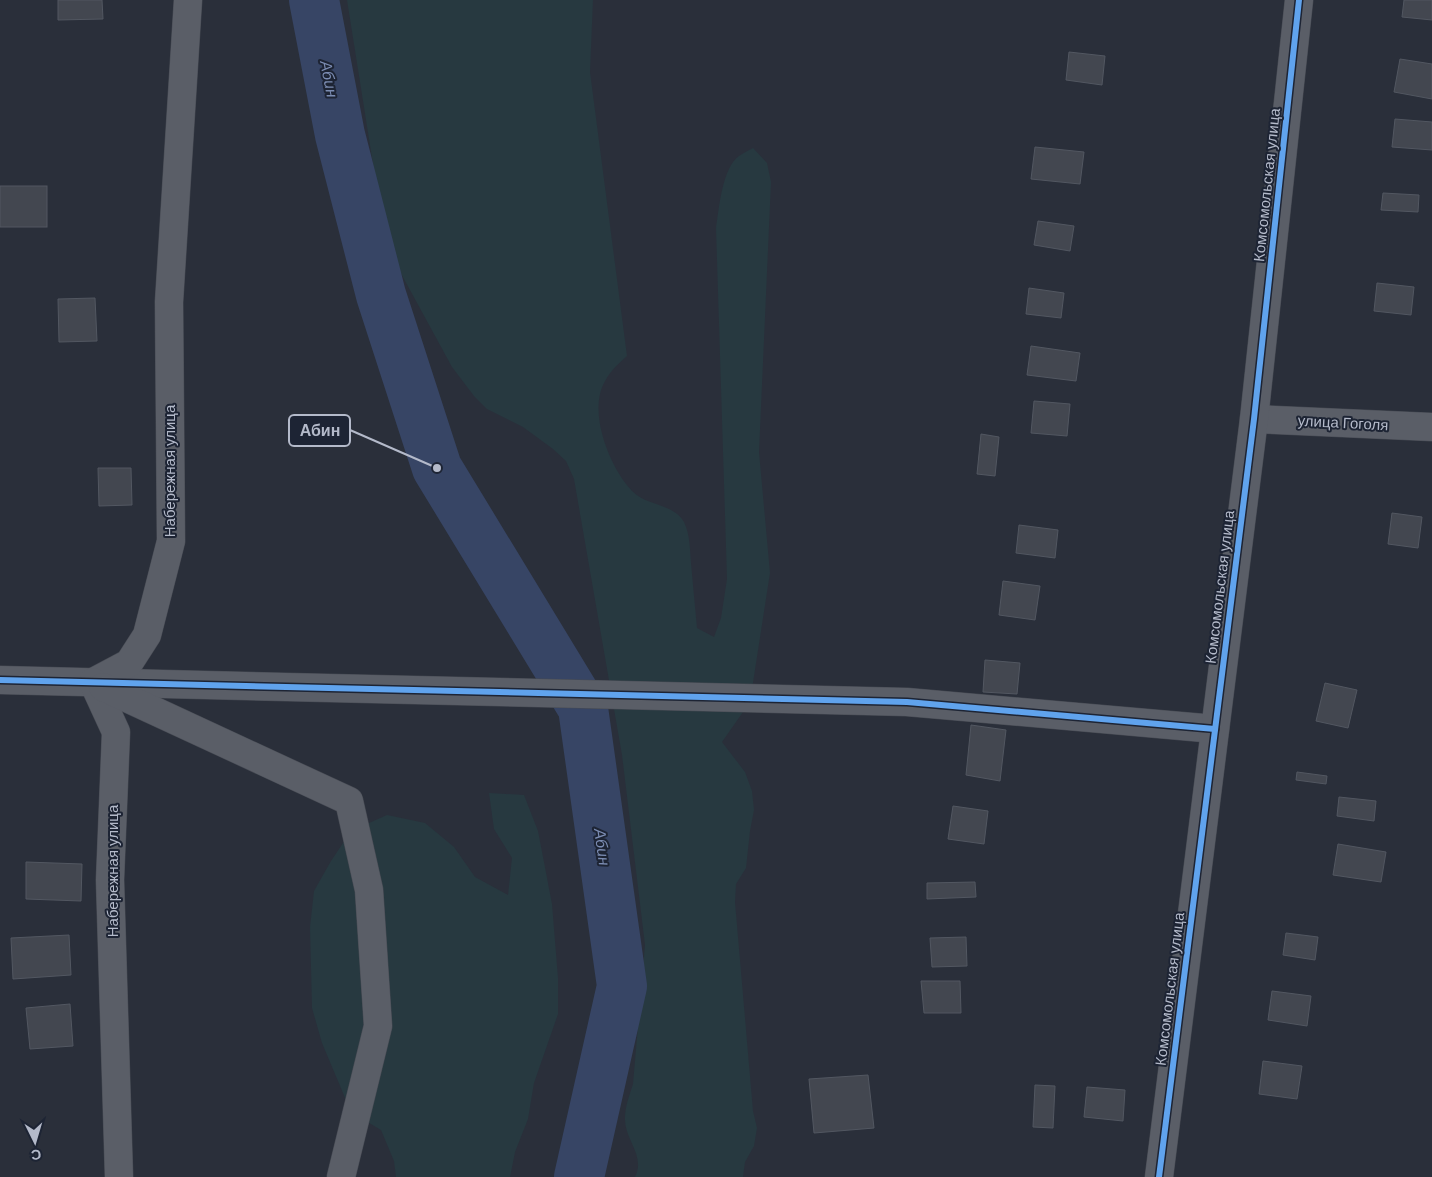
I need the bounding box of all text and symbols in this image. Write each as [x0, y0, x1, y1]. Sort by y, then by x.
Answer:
water label: Абин [315, 58, 343, 99]
street label: Комсомольская улица [1249, 107, 1285, 263]
street label: Набережная улица [160, 404, 180, 537]
street label: улица Гоголя [1297, 411, 1389, 435]
callout: Абин [289, 415, 350, 446]
text: Абин [300, 420, 340, 441]
street label: Комсомольская улица [1201, 509, 1239, 665]
street label: Набережная улица [103, 804, 123, 937]
water label: Абин [589, 826, 615, 867]
street label: Комсомольская улица [1151, 911, 1189, 1067]
north arrow [10, 1117, 60, 1167]
text: С [30, 1146, 42, 1164]

